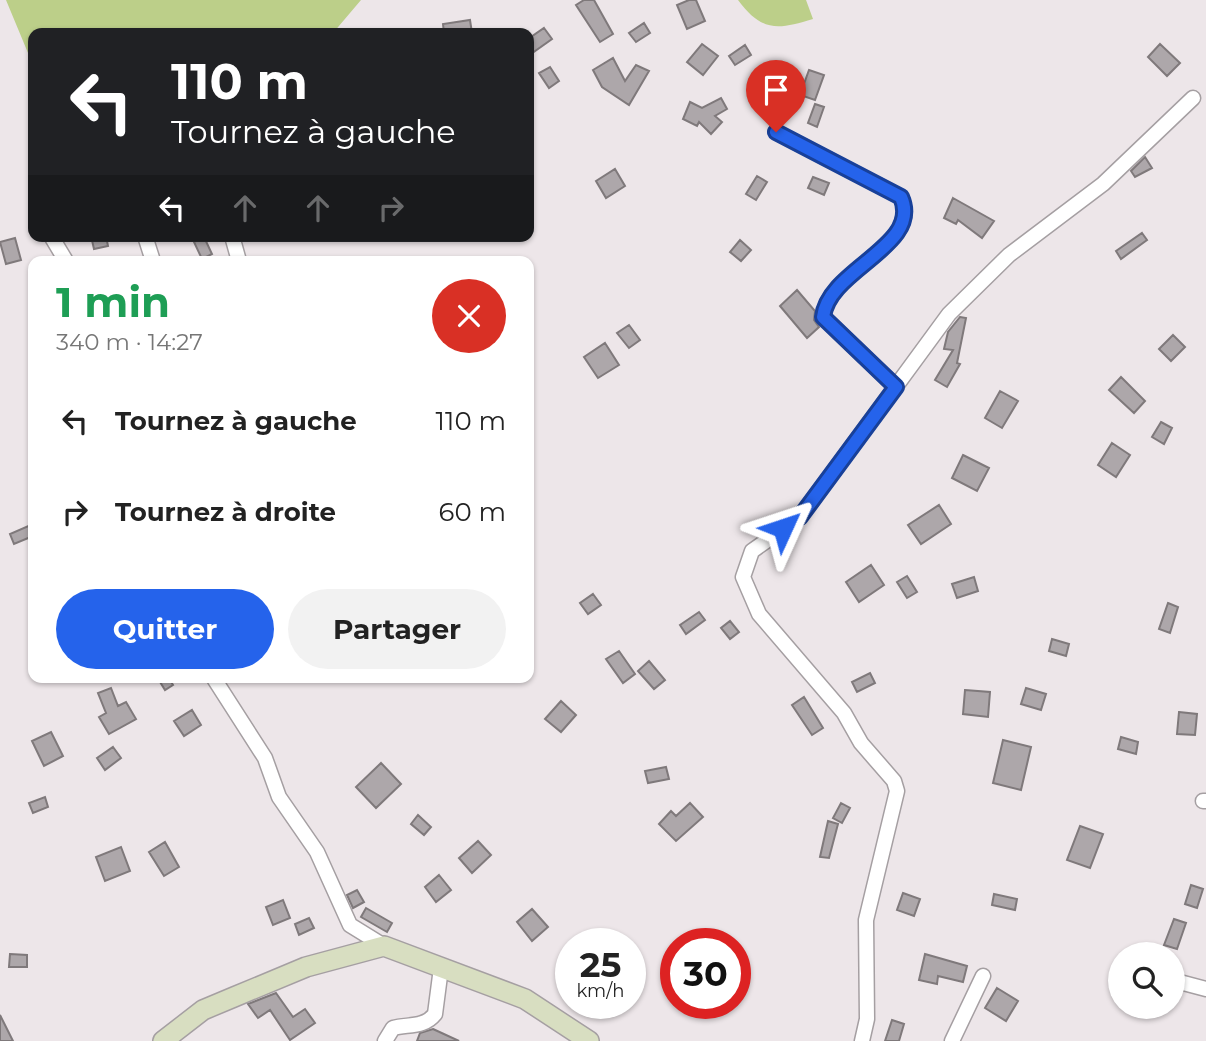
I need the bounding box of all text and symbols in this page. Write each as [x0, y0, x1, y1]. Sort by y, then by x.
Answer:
text: 110 m [171, 52, 308, 111]
icon: left [56, 56, 147, 147]
pin [746, 60, 806, 132]
icon: arrive [757, 71, 795, 109]
text: Tournez à gauche [171, 112, 456, 151]
icon: left [153, 189, 191, 227]
icon: ahead [226, 189, 264, 227]
icon: ahead [299, 189, 337, 227]
icon: right [372, 189, 410, 227]
text: 1 min [56, 276, 170, 328]
button: close [432, 279, 506, 353]
text: 340 m · 14:27 [56, 328, 203, 356]
icon: left [56, 402, 94, 440]
text: Tournez à gauche [115, 405, 357, 437]
text: 110 m [436, 405, 506, 437]
position arrow [746, 491, 820, 565]
icon: right [56, 493, 94, 531]
text: Tournez à droite [115, 496, 336, 528]
text: 60 m [439, 496, 506, 528]
button: Quitter [56, 589, 274, 669]
button: Partager [288, 589, 506, 669]
speed limit sign: 30 [660, 928, 751, 1019]
map controls [1108, 942, 1185, 1019]
button: search [1108, 942, 1185, 1019]
text: 25 [580, 943, 621, 986]
text: km/h [576, 980, 625, 1002]

